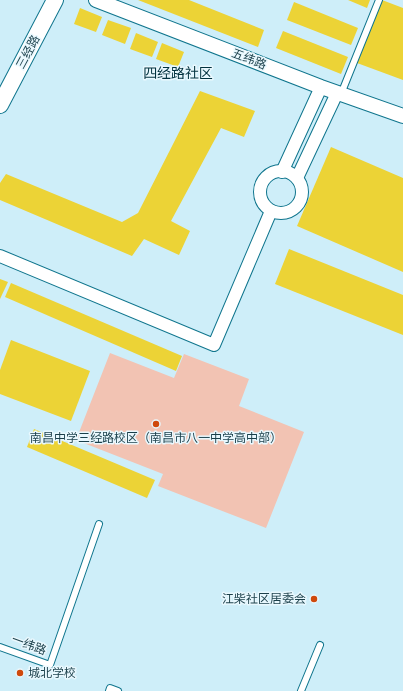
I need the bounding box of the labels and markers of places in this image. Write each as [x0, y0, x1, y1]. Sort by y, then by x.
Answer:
marker: 南昌中学三经路校区（南昌市八一中学高中部） [151, 419, 161, 429]
place label: 南昌中学三经路校区（南昌市八一中学高中部） [30, 431, 282, 445]
place label: 江柴社区居委会 [222, 592, 306, 606]
marker: 江柴社区居委会 [309, 594, 319, 604]
place label: 城北学校 [28, 666, 76, 680]
marker: 城北学校 [15, 668, 25, 678]

